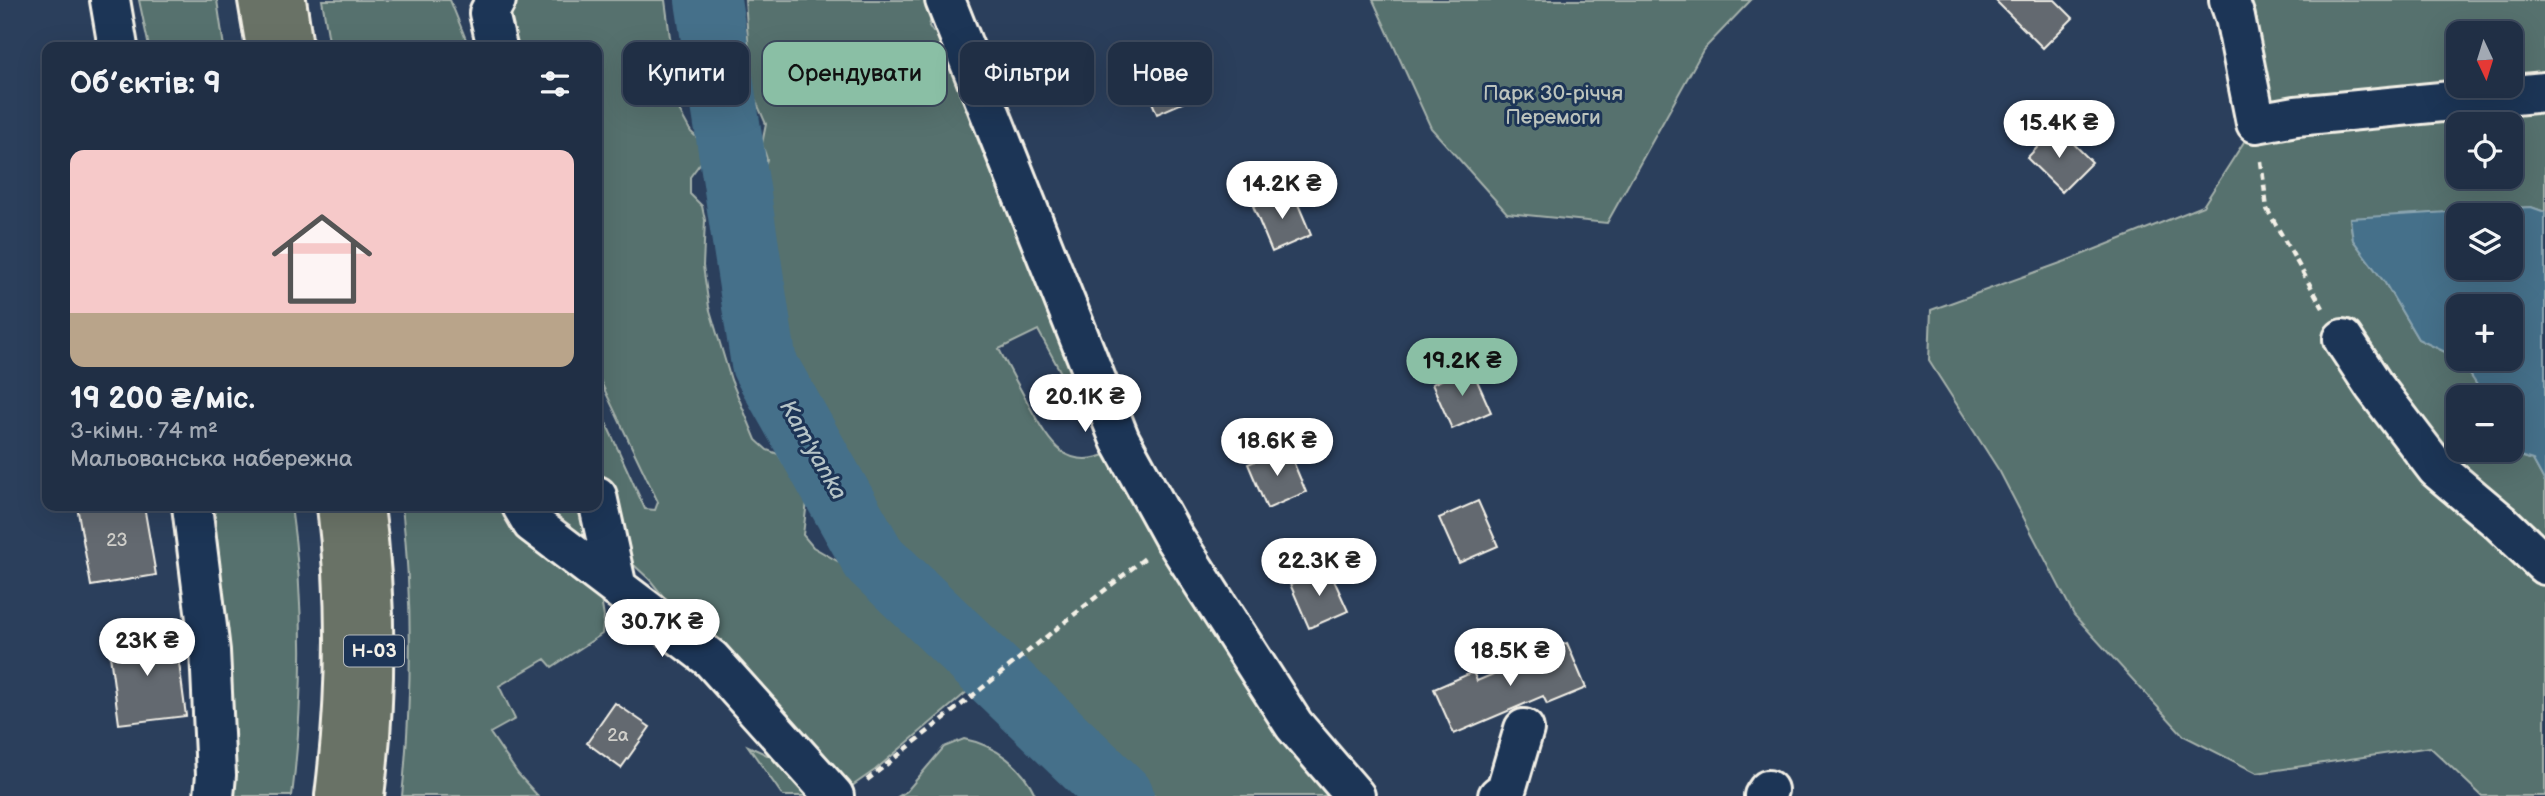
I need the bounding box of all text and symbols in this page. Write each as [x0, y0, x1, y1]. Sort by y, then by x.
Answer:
north arrow [2446, 21, 2524, 98]
map controls [2446, 21, 2523, 462]
chip: Купити [623, 42, 749, 105]
chip: Орендувати [763, 42, 946, 105]
chip: Фільтри [960, 42, 1094, 105]
chip: Нове [1108, 42, 1212, 105]
icon: filters [536, 65, 574, 103]
text: Об’єктів: 9 [70, 66, 221, 102]
park label: Парк 30-річчя Перемоги [1483, 81, 1623, 130]
pin: 15.4K ₴ [1994, 100, 2124, 160]
text: 15.4K ₴ [2020, 109, 2098, 137]
button: locate [2446, 112, 2523, 189]
pin: 14.2K ₴ [1217, 162, 1347, 221]
text: 14.2K ₴ [1242, 170, 1322, 198]
icon: home [259, 196, 385, 322]
button: layers [2446, 203, 2523, 280]
button: + [2446, 294, 2523, 371]
pin: 19.2K ₴ [1397, 338, 1527, 398]
text: 19.2K ₴ [1422, 347, 1502, 375]
pin: 20.1K ₴ [1020, 374, 1150, 434]
text: 19 200 ₴/міс. [70, 381, 255, 417]
text: 20.1K ₴ [1045, 383, 1125, 411]
button: − [2446, 385, 2523, 462]
water label: Kam'yanka [773, 395, 853, 505]
text: 3-кімн. · 74 m² [70, 417, 218, 445]
pin: 18.6K ₴ [1212, 419, 1342, 478]
text: 18.6K ₴ [1237, 427, 1317, 455]
text: Мальованська набережна [70, 445, 353, 473]
house number: 23 [106, 530, 128, 551]
pin: 22.3K ₴ [1254, 538, 1384, 598]
text: 22.3K ₴ [1277, 547, 1361, 575]
pin: 30.7K ₴ [597, 600, 727, 659]
text: 30.7K ₴ [621, 608, 703, 636]
pin: 23K ₴ [98, 618, 196, 678]
text: 23K ₴ [115, 627, 179, 655]
pin: 18.5K ₴ [1445, 628, 1575, 688]
road number: Н-03 [344, 636, 404, 666]
text: 18.5K ₴ [1470, 637, 1550, 665]
house number: 2а [607, 725, 629, 746]

